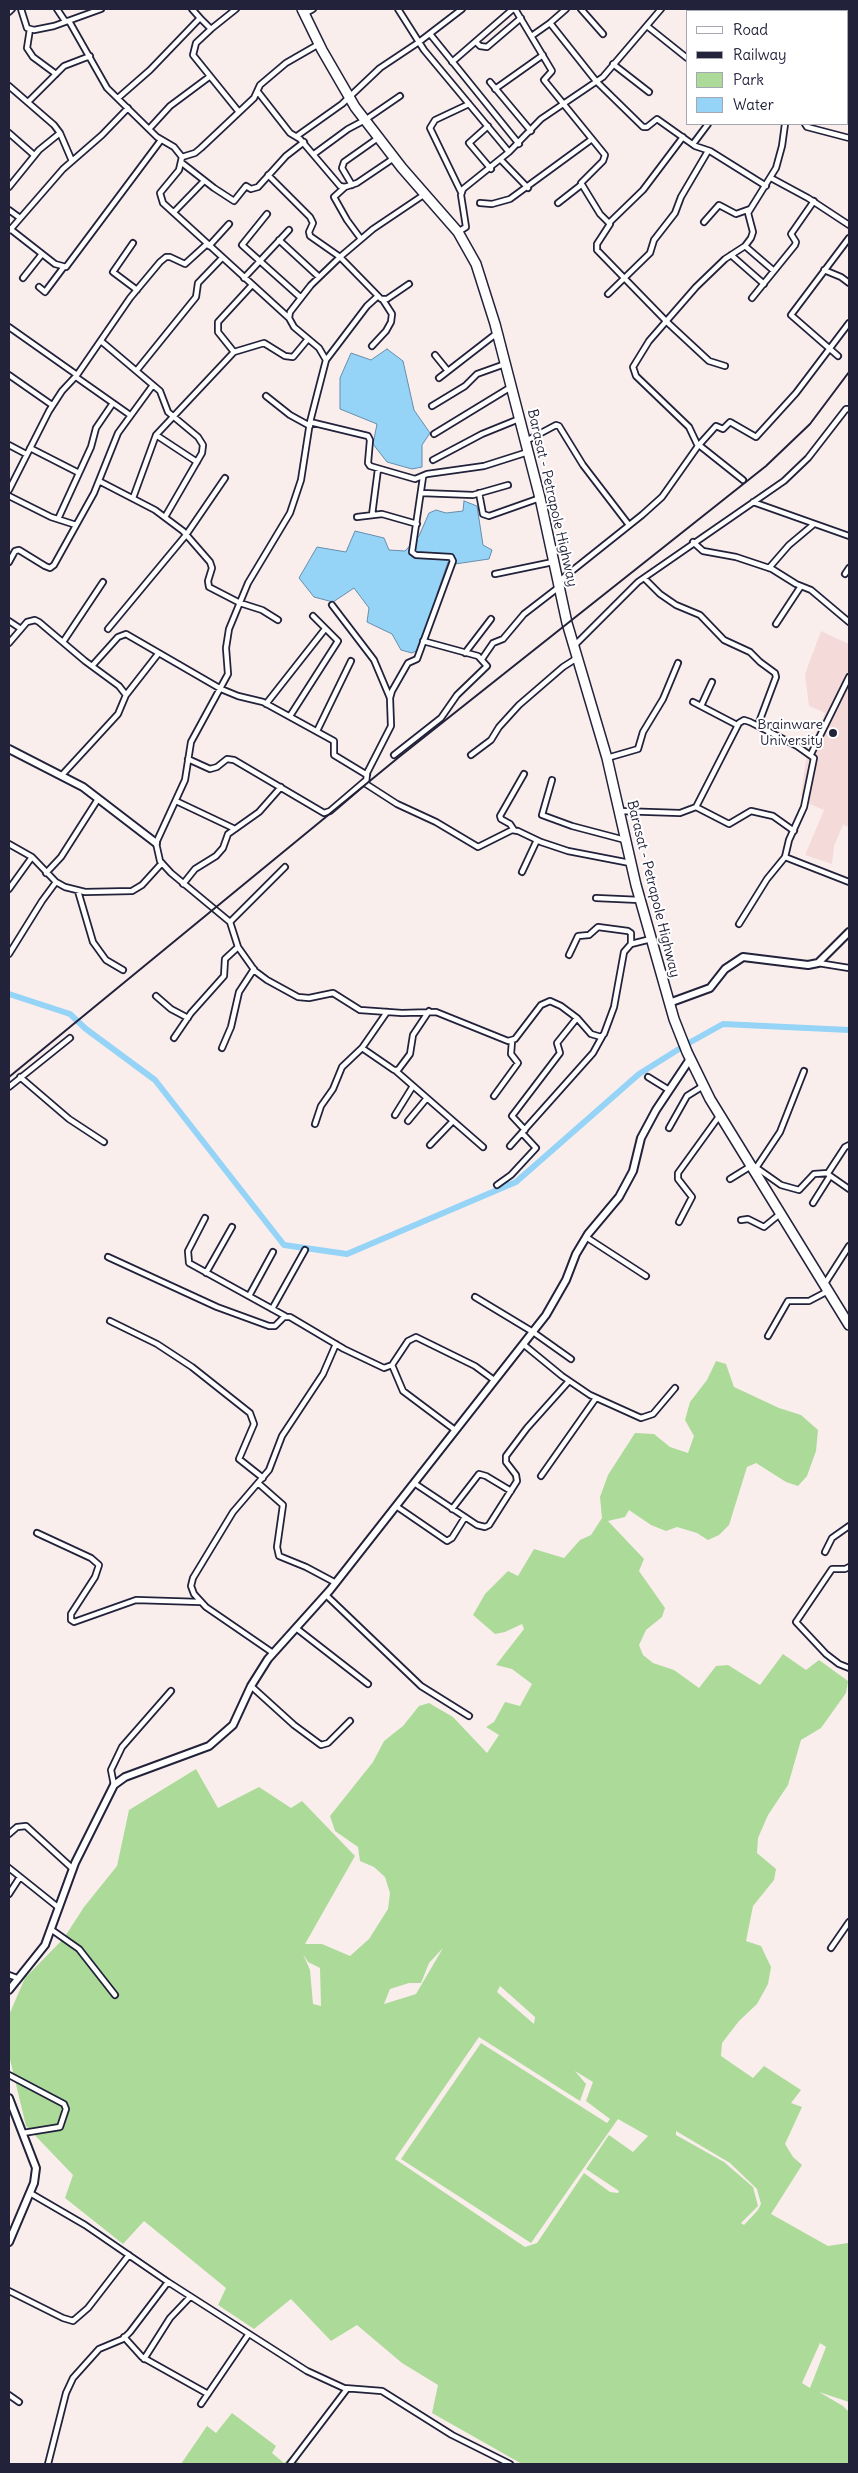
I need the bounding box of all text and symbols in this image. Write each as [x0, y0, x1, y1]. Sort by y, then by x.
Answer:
legend [686, 10, 848, 125]
text: Road [733, 20, 768, 39]
text: Railway [733, 45, 787, 64]
text: Park [733, 70, 764, 89]
text: Water [733, 95, 774, 114]
street label: Barasat - Petrapole Highway [523, 408, 581, 588]
place label: Brainware University [757, 717, 823, 750]
marker: Brainware University [827, 727, 839, 739]
street label: Barasat - Petrapole Highway [623, 799, 683, 979]

